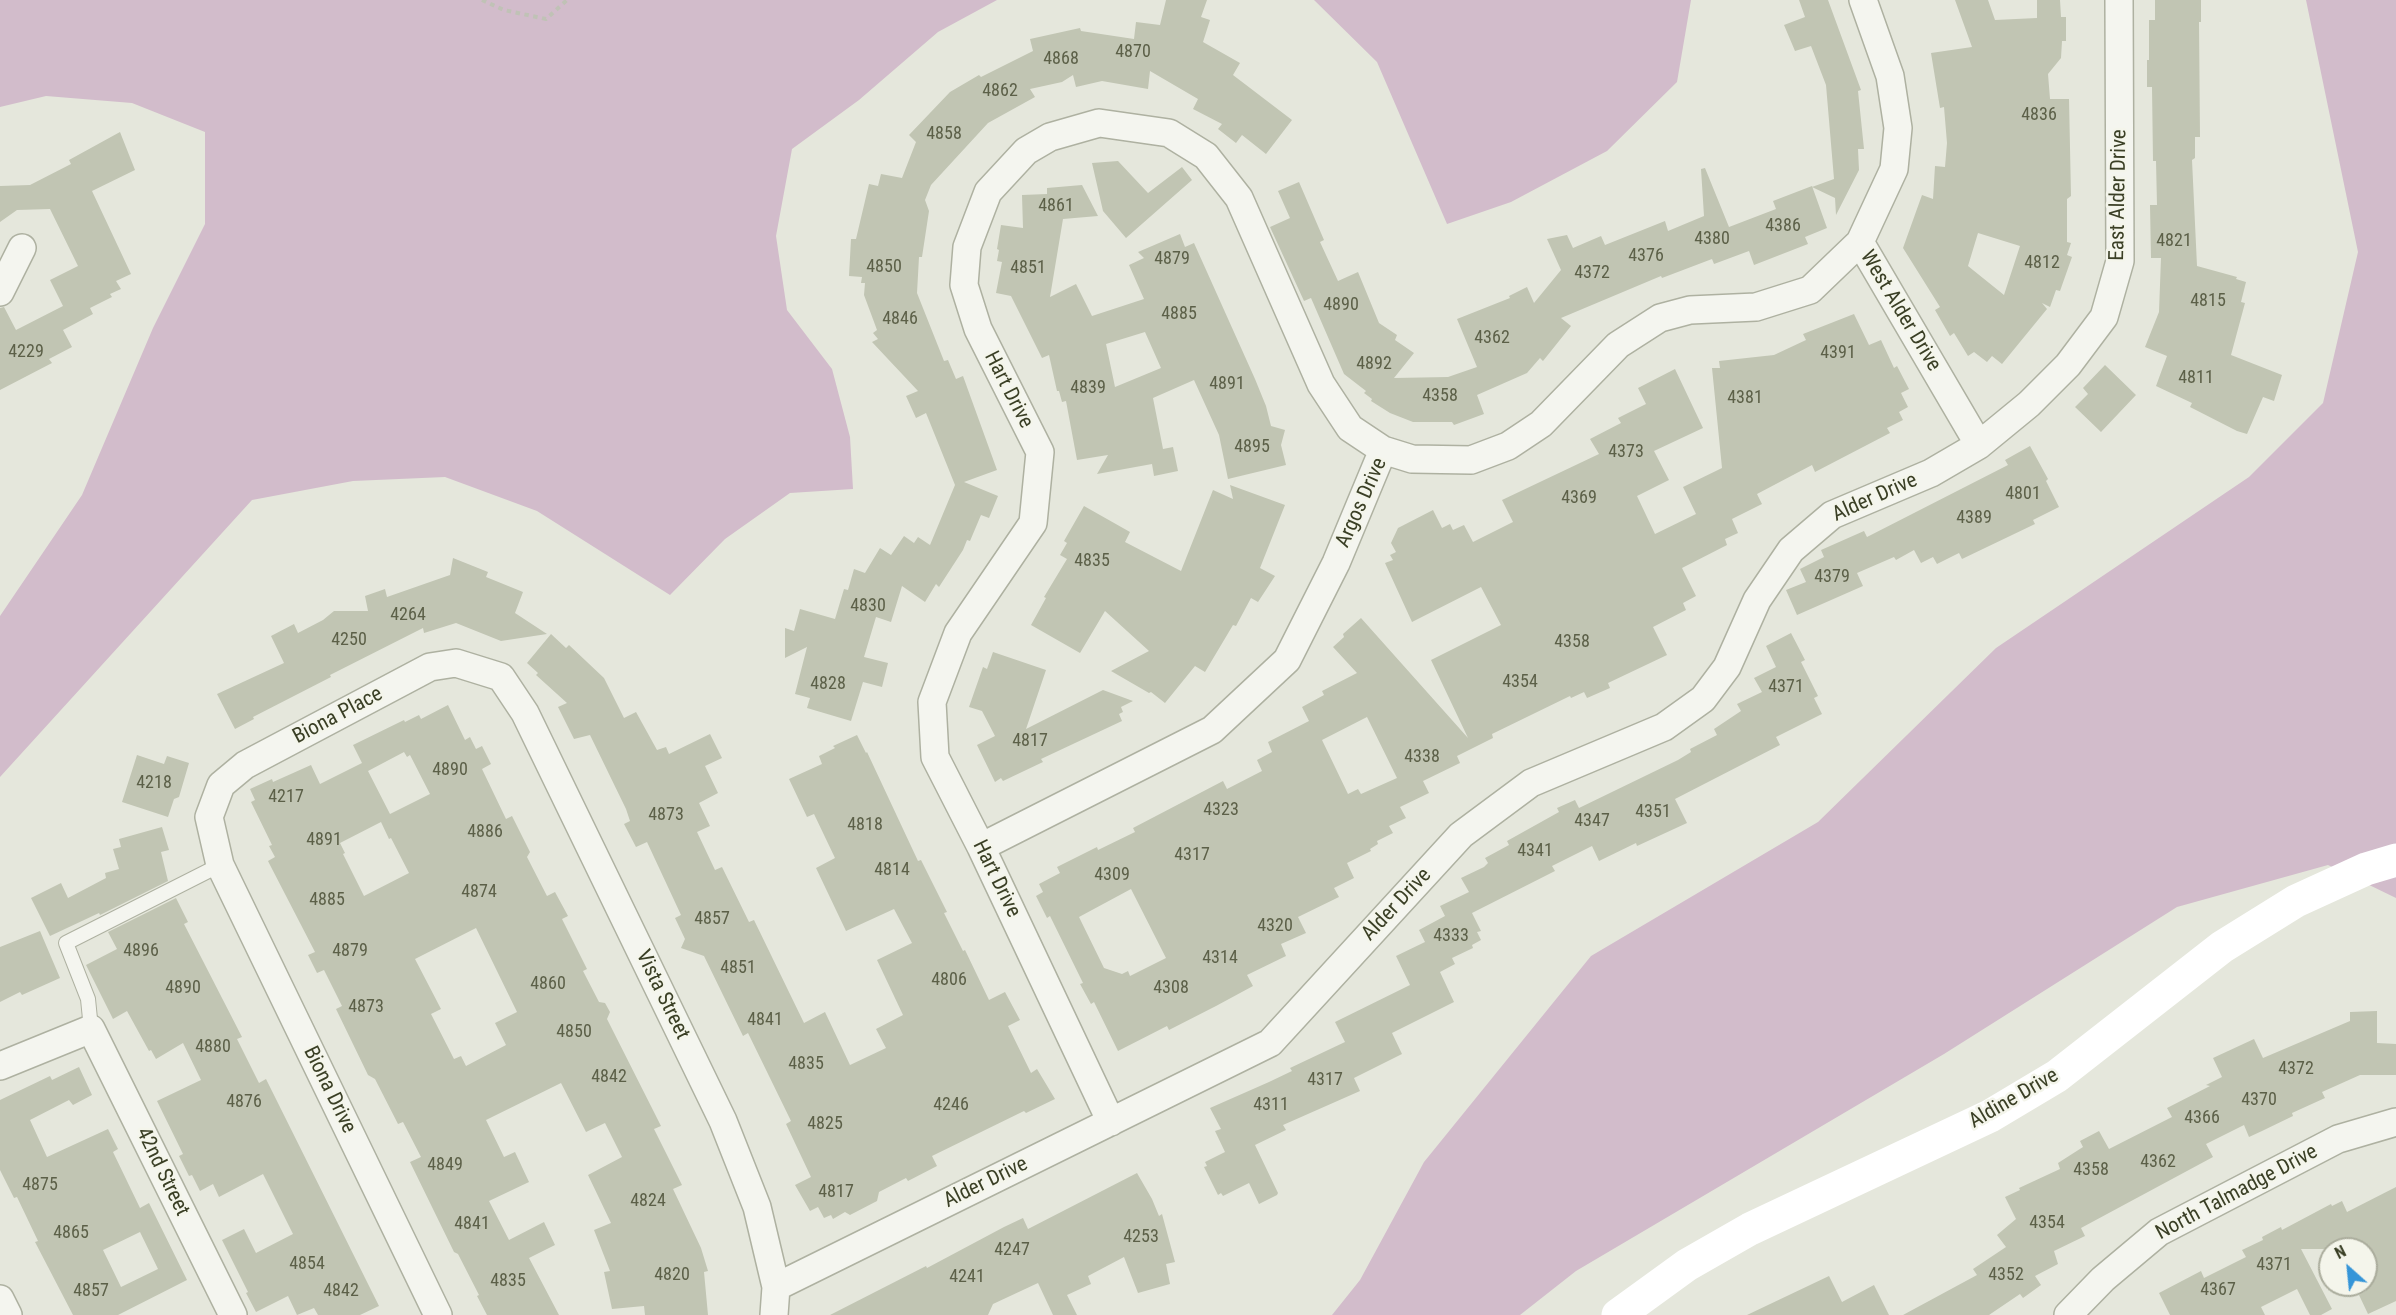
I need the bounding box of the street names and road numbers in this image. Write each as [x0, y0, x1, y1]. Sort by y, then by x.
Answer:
street label: East Alder Drive [2105, 129, 2133, 261]
street label: West Alder Drive [1854, 246, 1946, 376]
street label: Hart Drive [978, 347, 1038, 433]
street label: Argos Drive [1331, 454, 1393, 552]
street label: Alder Drive [1829, 468, 1921, 528]
street label: Biona Place [289, 682, 387, 750]
street label: Hart Drive [966, 836, 1026, 922]
street label: Alder Drive [1357, 863, 1437, 947]
street label: Vista Street [630, 946, 694, 1044]
street label: Biona Drive [297, 1042, 361, 1138]
street label: Aldine Drive [1965, 1063, 2063, 1135]
street label: 42nd Street [130, 1124, 194, 1220]
street label: North Talmadge Drive [2152, 1140, 2322, 1246]
street label: Alder Drive [940, 1152, 1032, 1214]

